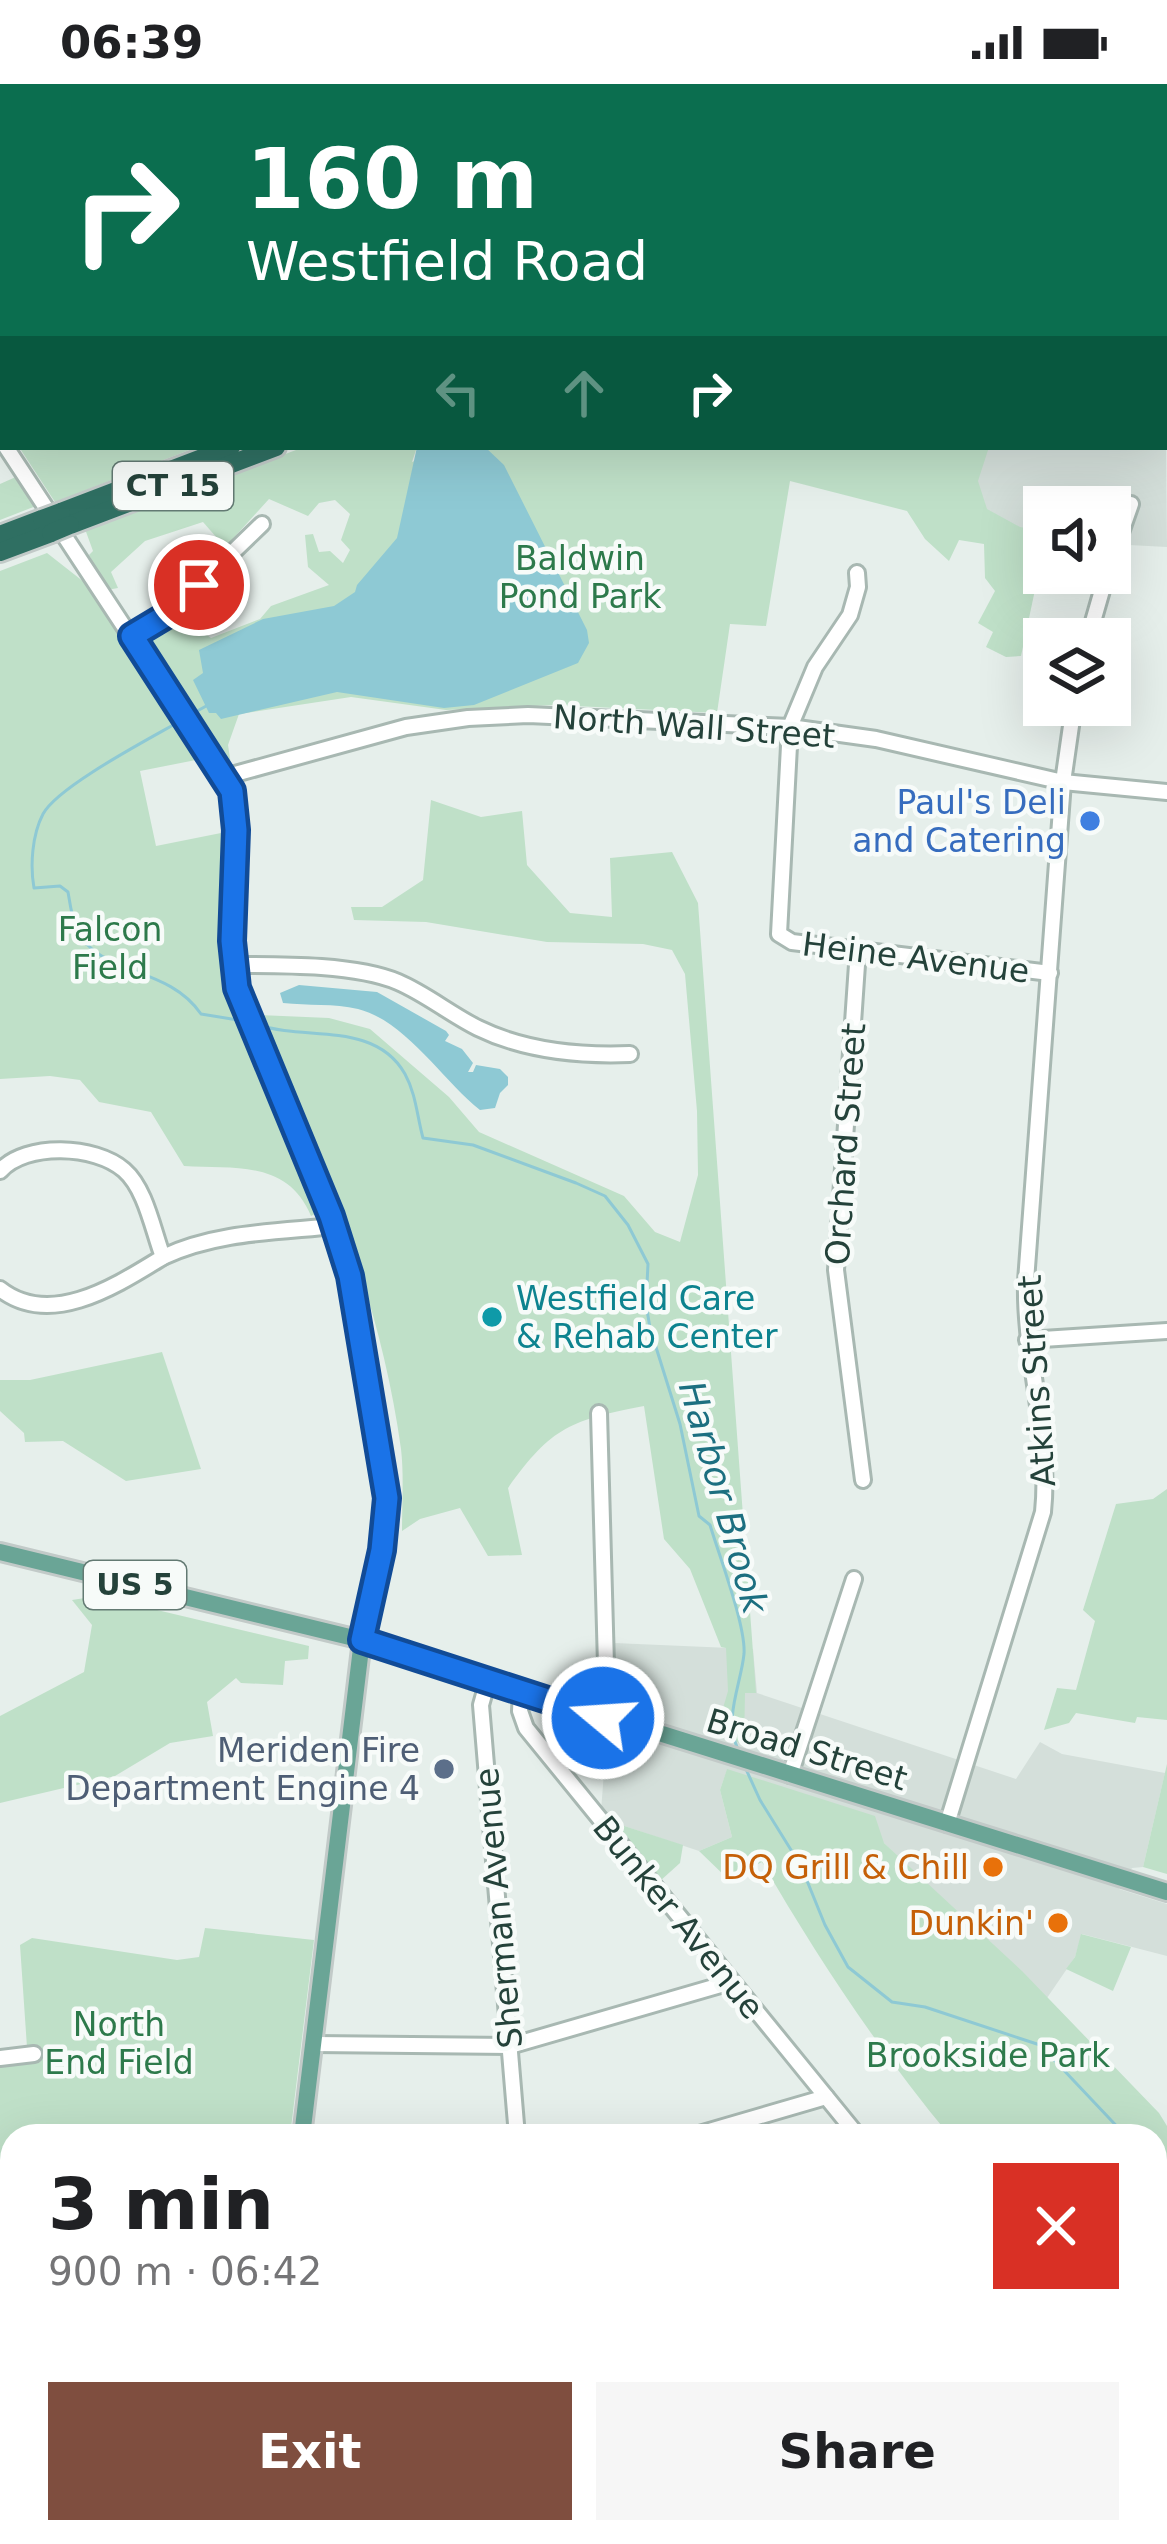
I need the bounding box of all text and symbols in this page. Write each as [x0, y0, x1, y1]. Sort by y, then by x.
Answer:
text: 06:39 [60, 16, 203, 69]
text: 160 m [246, 130, 538, 228]
icon: right [48, 132, 204, 288]
text: Westfield Road [246, 230, 648, 293]
icon: left [425, 360, 491, 426]
icon: ahead [551, 360, 617, 426]
icon: right [677, 360, 743, 426]
road number: CT 15 [113, 462, 233, 510]
map controls [1023, 486, 1131, 726]
button: sound [1023, 486, 1131, 594]
pin [148, 534, 250, 636]
park label: Baldwin Pond Park [499, 539, 662, 616]
icon: arrive [166, 552, 232, 618]
button: layers [1023, 618, 1131, 726]
street label: North Wall Street [552, 697, 836, 756]
place label: Paul's Deli and Catering [852, 783, 1066, 860]
marker: Paul's Deli and Catering [1077, 808, 1103, 834]
park label: Falcon Field [58, 910, 162, 987]
street label: Heine Avenue [800, 924, 1032, 991]
street label: Orchard Street [818, 1022, 873, 1266]
street label: Atkins Street [1010, 1274, 1063, 1488]
place label: Westfield Care & Rehab Center [516, 1279, 778, 1356]
marker: Westfield Care & Rehab Center [479, 1304, 505, 1330]
water label: Harbor Brook [671, 1376, 777, 1620]
road number: US 5 [84, 1561, 186, 1609]
position arrow [540, 1655, 666, 1781]
street label: Broad Street [702, 1700, 912, 1798]
place label: Meriden Fire Department Engine 4 [65, 1731, 420, 1808]
marker: Meriden Fire Department Engine 4 [431, 1756, 457, 1782]
street label: Sherman Avenue [467, 1766, 530, 2050]
street label: Bunker Avenue [585, 1808, 772, 2026]
place label: DQ Grill & Chill [722, 1848, 969, 1887]
marker: DQ Grill & Chill [980, 1854, 1006, 1880]
place label: Dunkin' [908, 1904, 1034, 1943]
marker: Dunkin' [1045, 1910, 1071, 1936]
park label: North End Field [44, 2005, 194, 2082]
park label: Brookside Park [866, 2036, 1111, 2075]
text: 3 min [48, 2162, 274, 2246]
button: close [993, 2163, 1119, 2289]
text: 900 m · 06:42 [48, 2249, 322, 2294]
button: Exit [48, 2382, 572, 2520]
button: Share [596, 2382, 1119, 2520]

